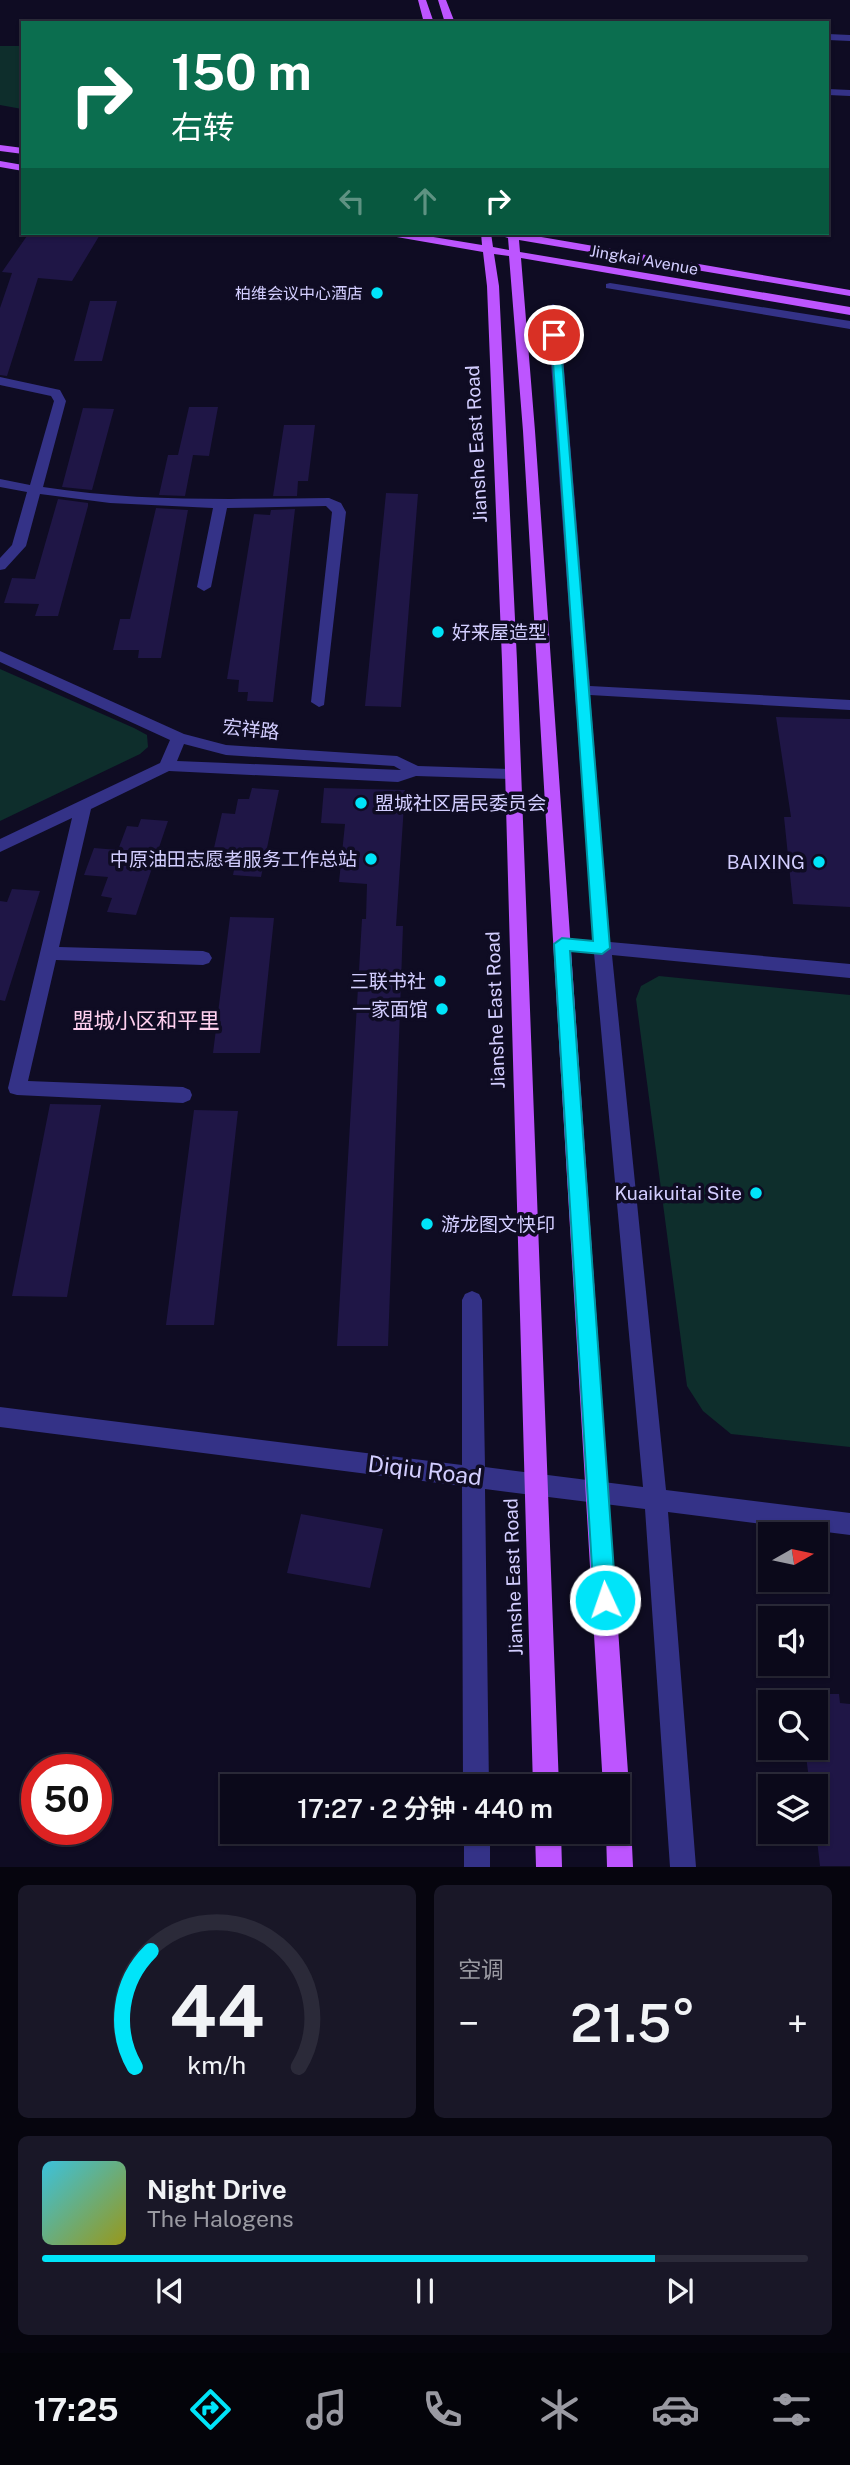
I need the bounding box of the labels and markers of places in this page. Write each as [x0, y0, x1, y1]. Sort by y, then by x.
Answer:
place label: 柏维会议中心酒店 [235, 284, 363, 303]
marker: 柏维会议中心酒店 [369, 285, 385, 301]
pin [524, 305, 584, 365]
place label: 好来屋造型 [452, 621, 547, 643]
marker: 好来屋造型 [430, 624, 446, 640]
place label: 盟城社区居民委员会 [375, 792, 546, 814]
marker: 盟城社区居民委员会 [353, 795, 369, 811]
place label: 中原油田志愿者服务工作总站 [110, 848, 357, 870]
marker: 中原油田志愿者服务工作总站 [363, 851, 379, 867]
place label: BAIXING [727, 851, 805, 873]
marker: BAIXING [811, 854, 827, 870]
place label: 三联书社 [350, 970, 426, 992]
marker: 三联书社 [432, 973, 448, 989]
place label: 一家面馆 [352, 998, 428, 1020]
marker: 一家面馆 [434, 1001, 450, 1017]
place label: Kuaikuitai Site [614, 1182, 742, 1204]
marker: Kuaikuitai Site [748, 1185, 764, 1201]
place label: 游龙图文快印 [441, 1213, 555, 1235]
marker: 游龙图文快印 [419, 1216, 435, 1232]

